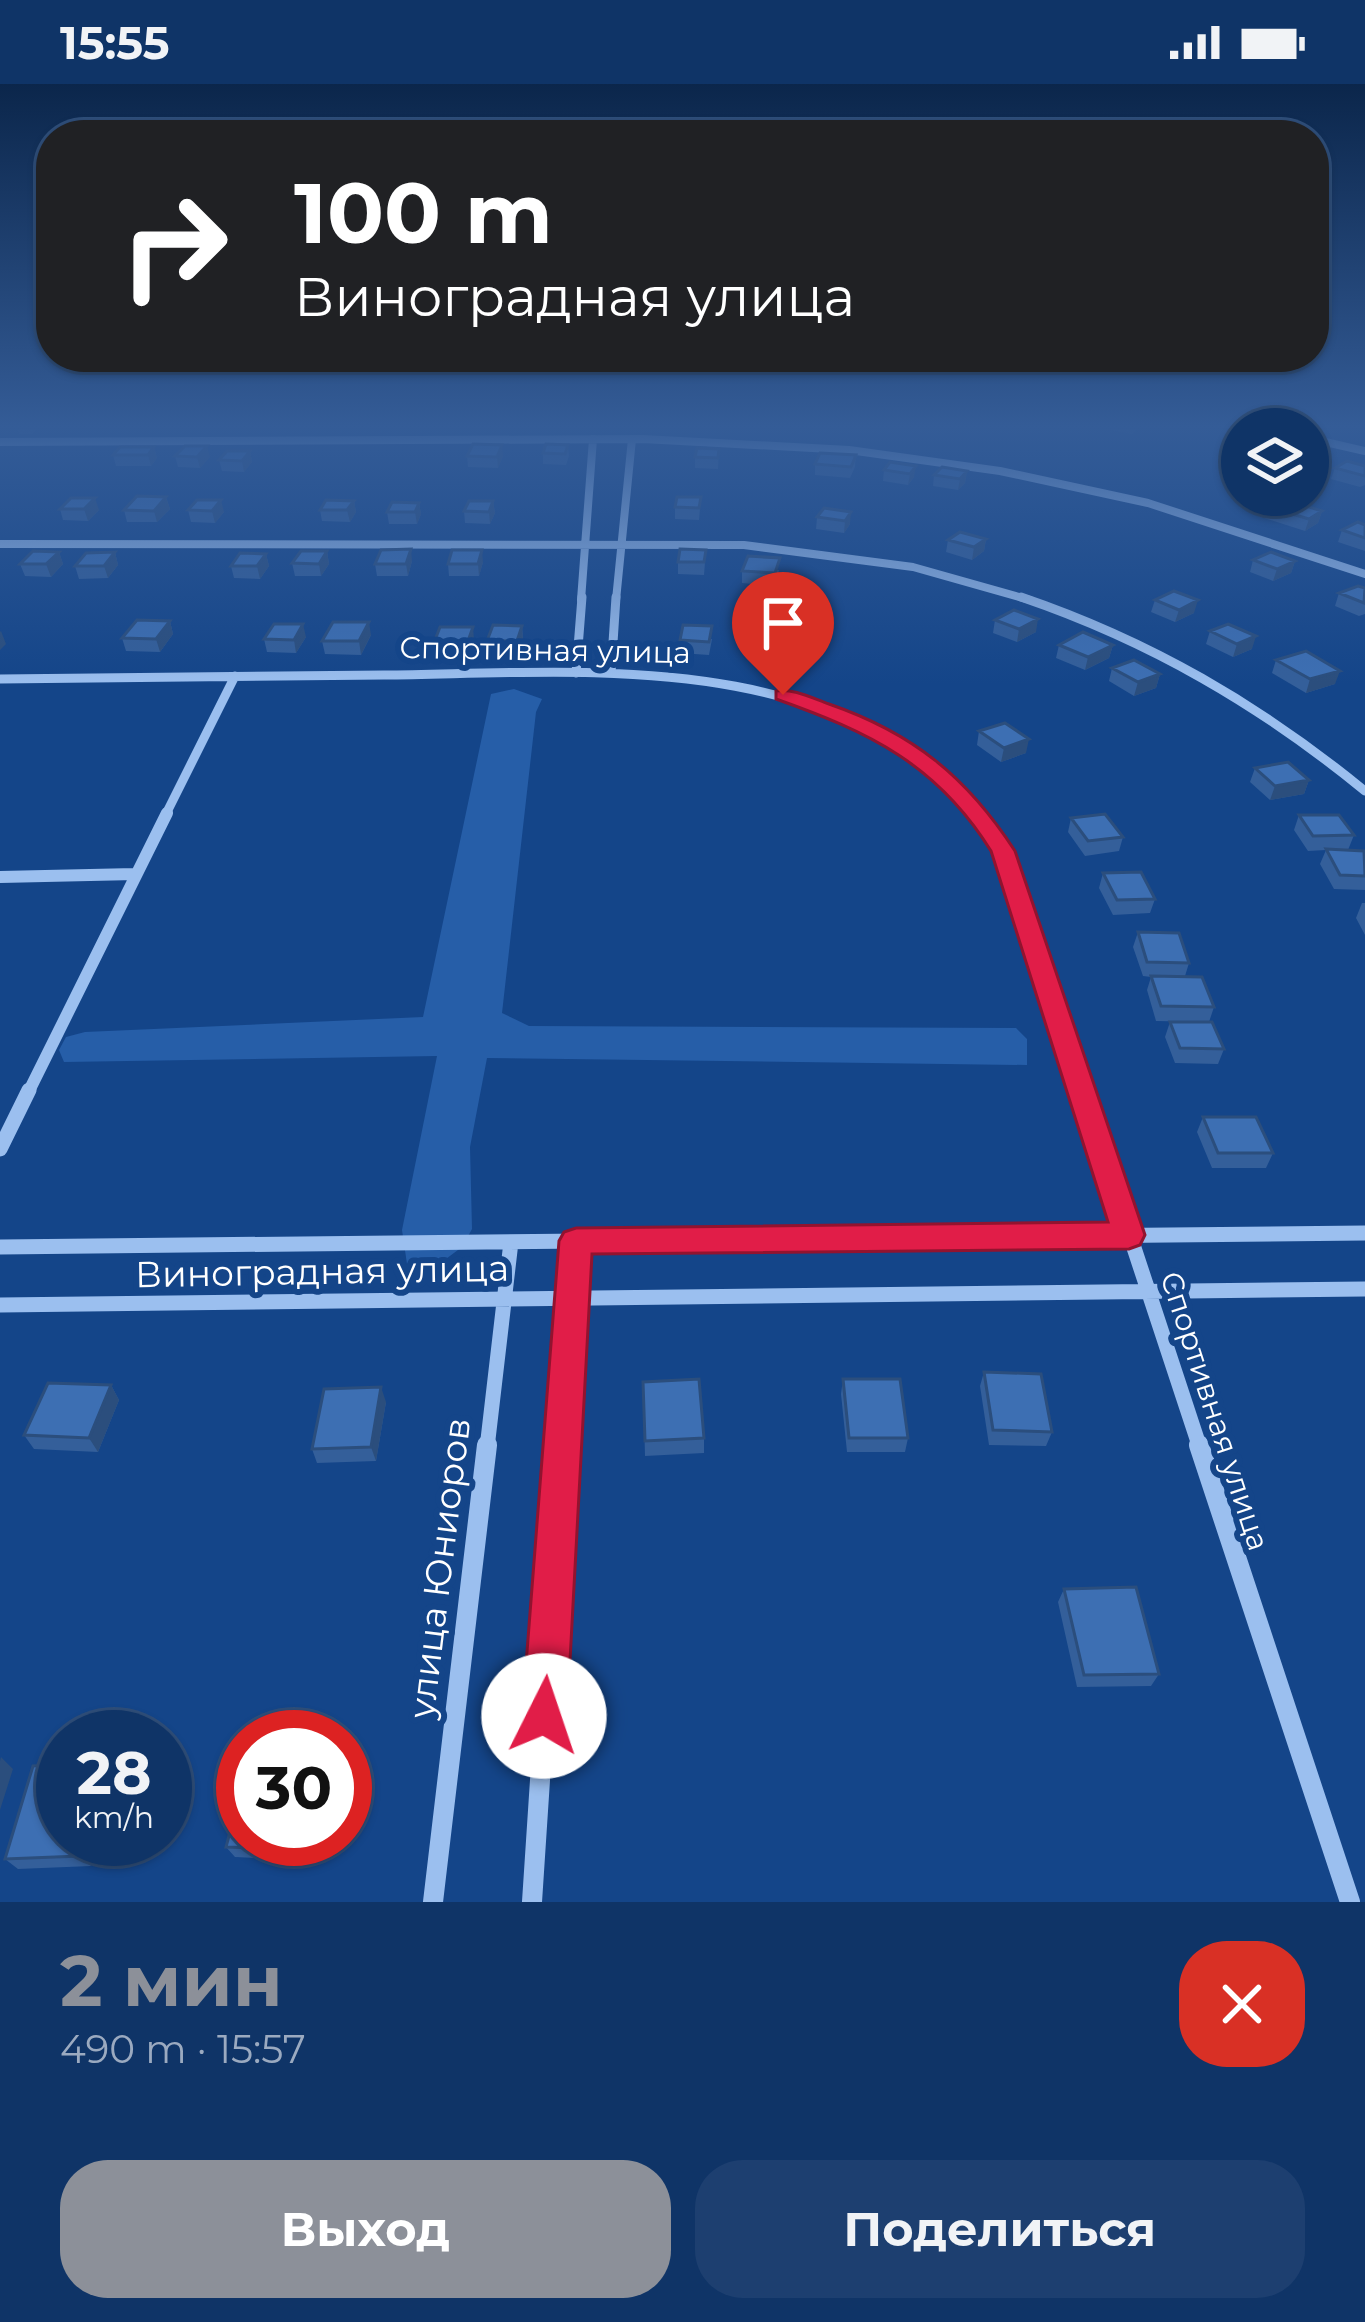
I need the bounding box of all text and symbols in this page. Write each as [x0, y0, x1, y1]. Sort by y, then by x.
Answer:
text: 15:55 [60, 15, 170, 70]
text: 100 m [294, 162, 553, 264]
icon: right [96, 168, 252, 324]
text: Виноградная улица [294, 264, 855, 330]
map controls [1221, 408, 1329, 516]
button: layers [1221, 408, 1329, 516]
pin [732, 572, 834, 695]
icon: arrive [750, 590, 816, 656]
street label: Спортивная улица [399, 629, 691, 671]
street label: Виноградная улица [135, 1246, 509, 1296]
street label: Спортивная улица [1152, 1267, 1278, 1555]
street label: улица Юниоров [399, 1415, 479, 1722]
position arrow [481, 1653, 607, 1779]
speed limit sign: 30 [216, 1710, 372, 1866]
text: 28 [77, 1736, 152, 1809]
text: km/h [74, 1799, 154, 1836]
text: 2 мин [60, 1936, 283, 2024]
button: close [1179, 1941, 1305, 2067]
text: 490 m · 15:57 [60, 2025, 306, 2073]
button: Выход [60, 2160, 671, 2298]
button: Поделиться [695, 2160, 1305, 2298]

